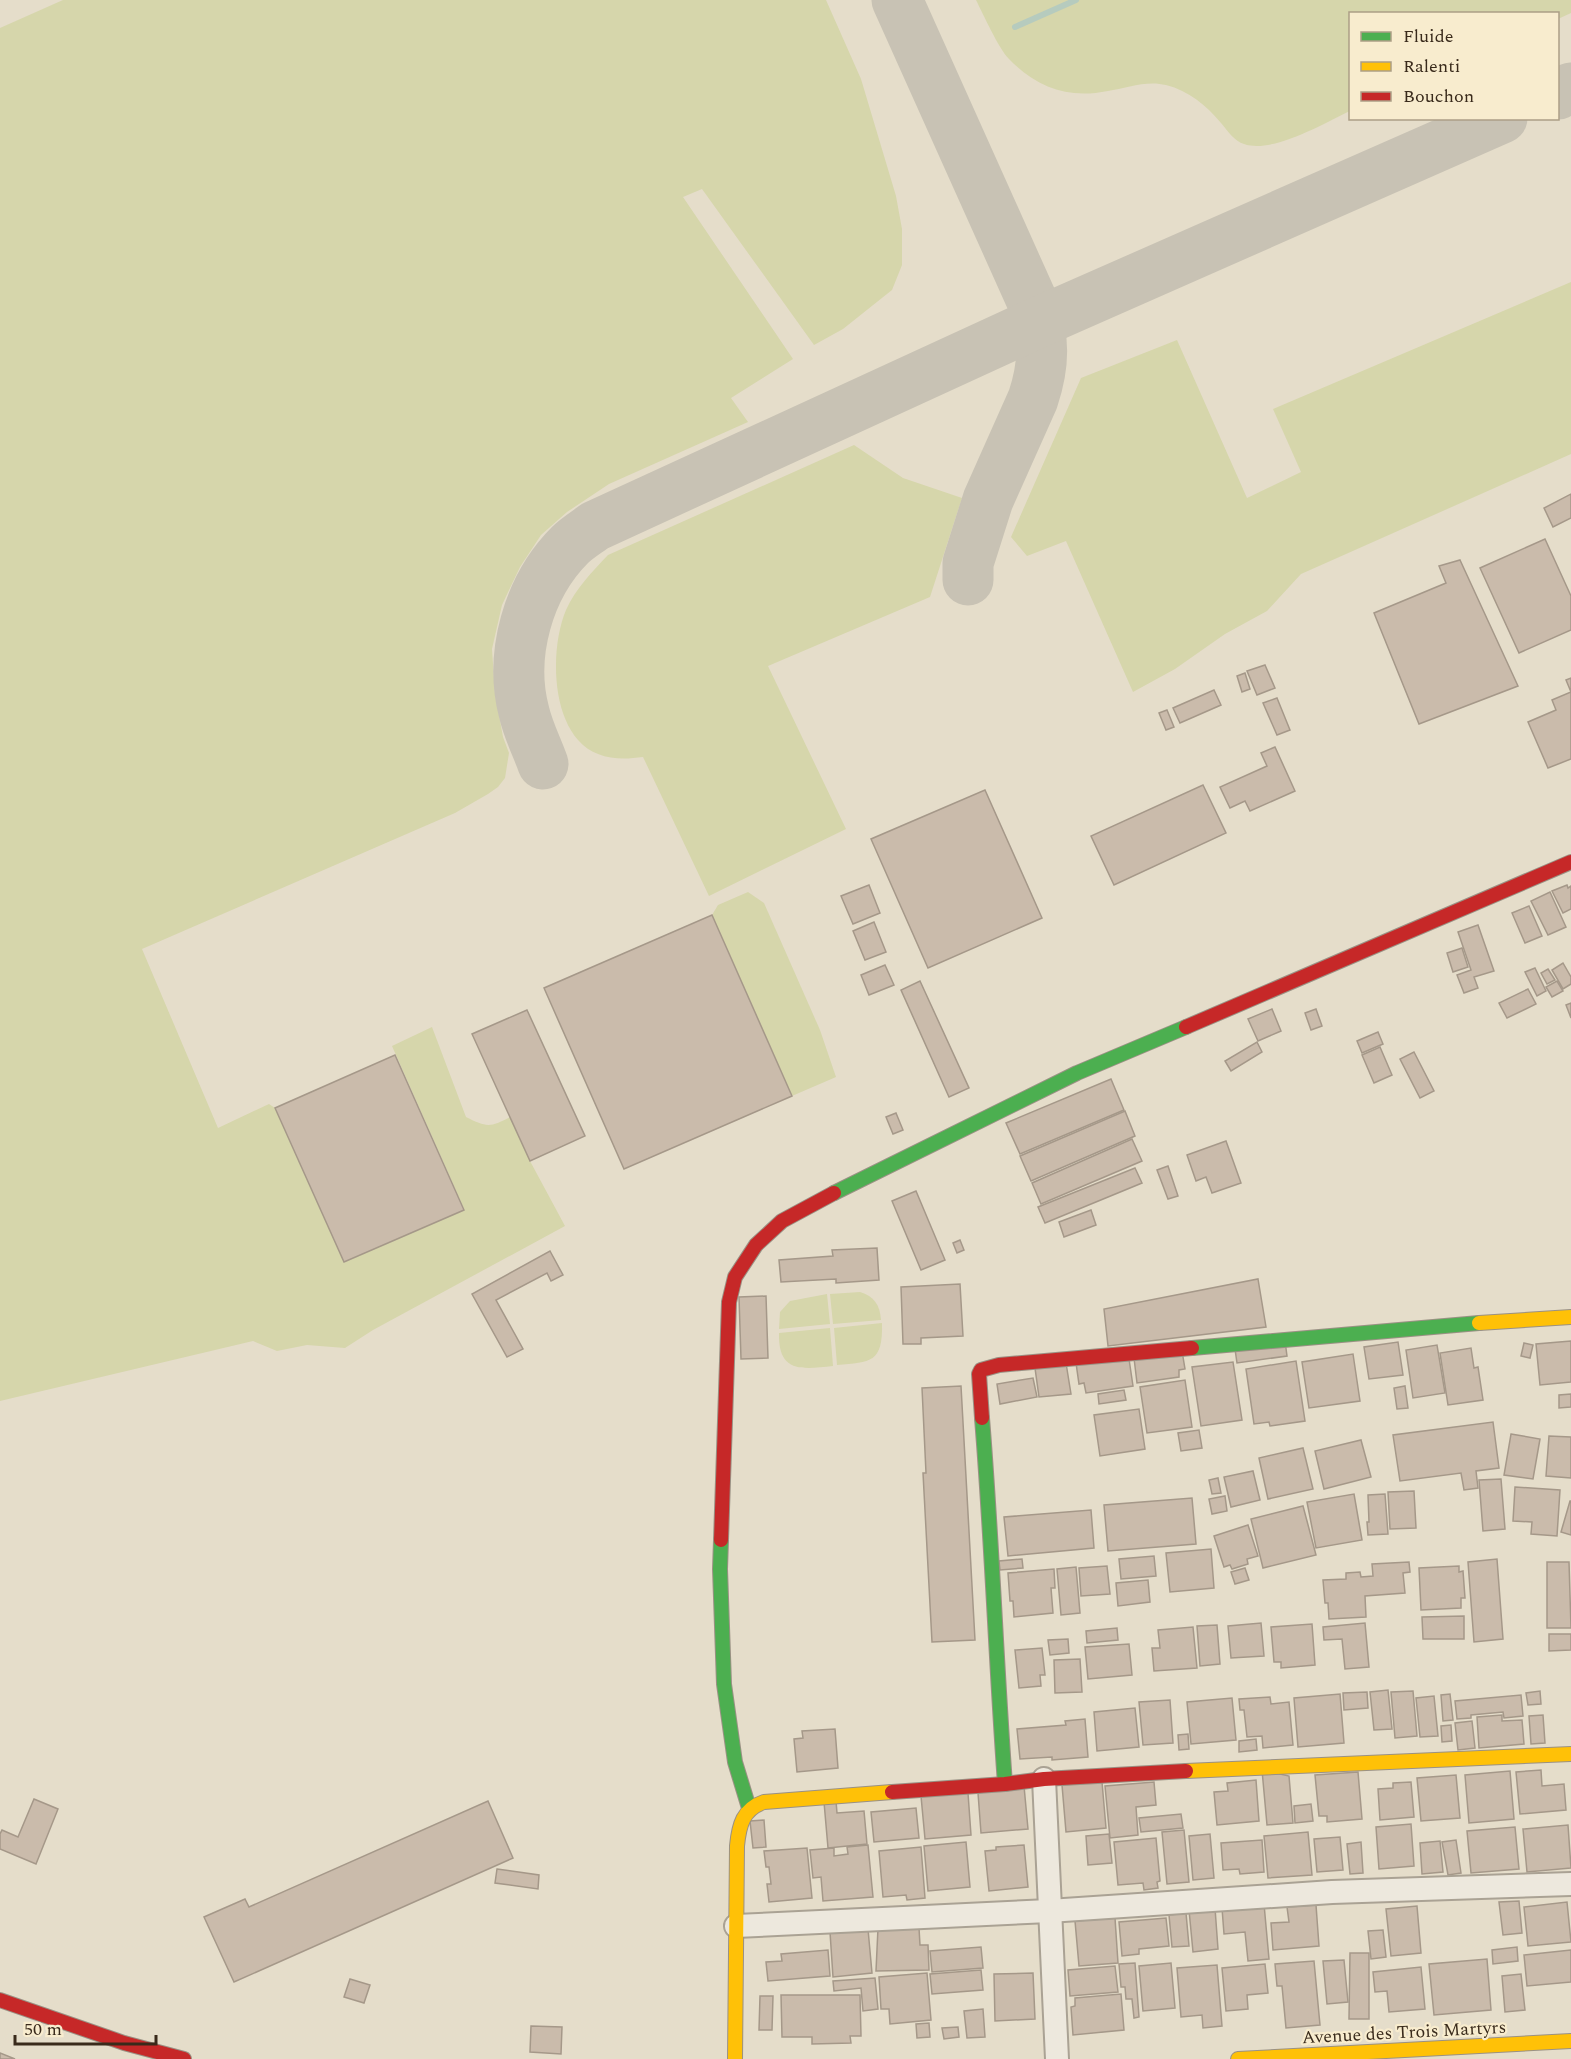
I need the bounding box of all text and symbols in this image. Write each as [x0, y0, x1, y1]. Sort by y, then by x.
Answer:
legend [1349, 12, 1559, 120]
text: Fluide [1403, 23, 1454, 50]
text: Ralenti [1403, 53, 1460, 80]
text: Bouchon [1403, 83, 1474, 110]
scale bar [15, 2008, 156, 2046]
street label: Avenue des Trois Martyrs [1301, 2014, 1507, 2051]
text: 50 m [24, 2016, 62, 2043]

